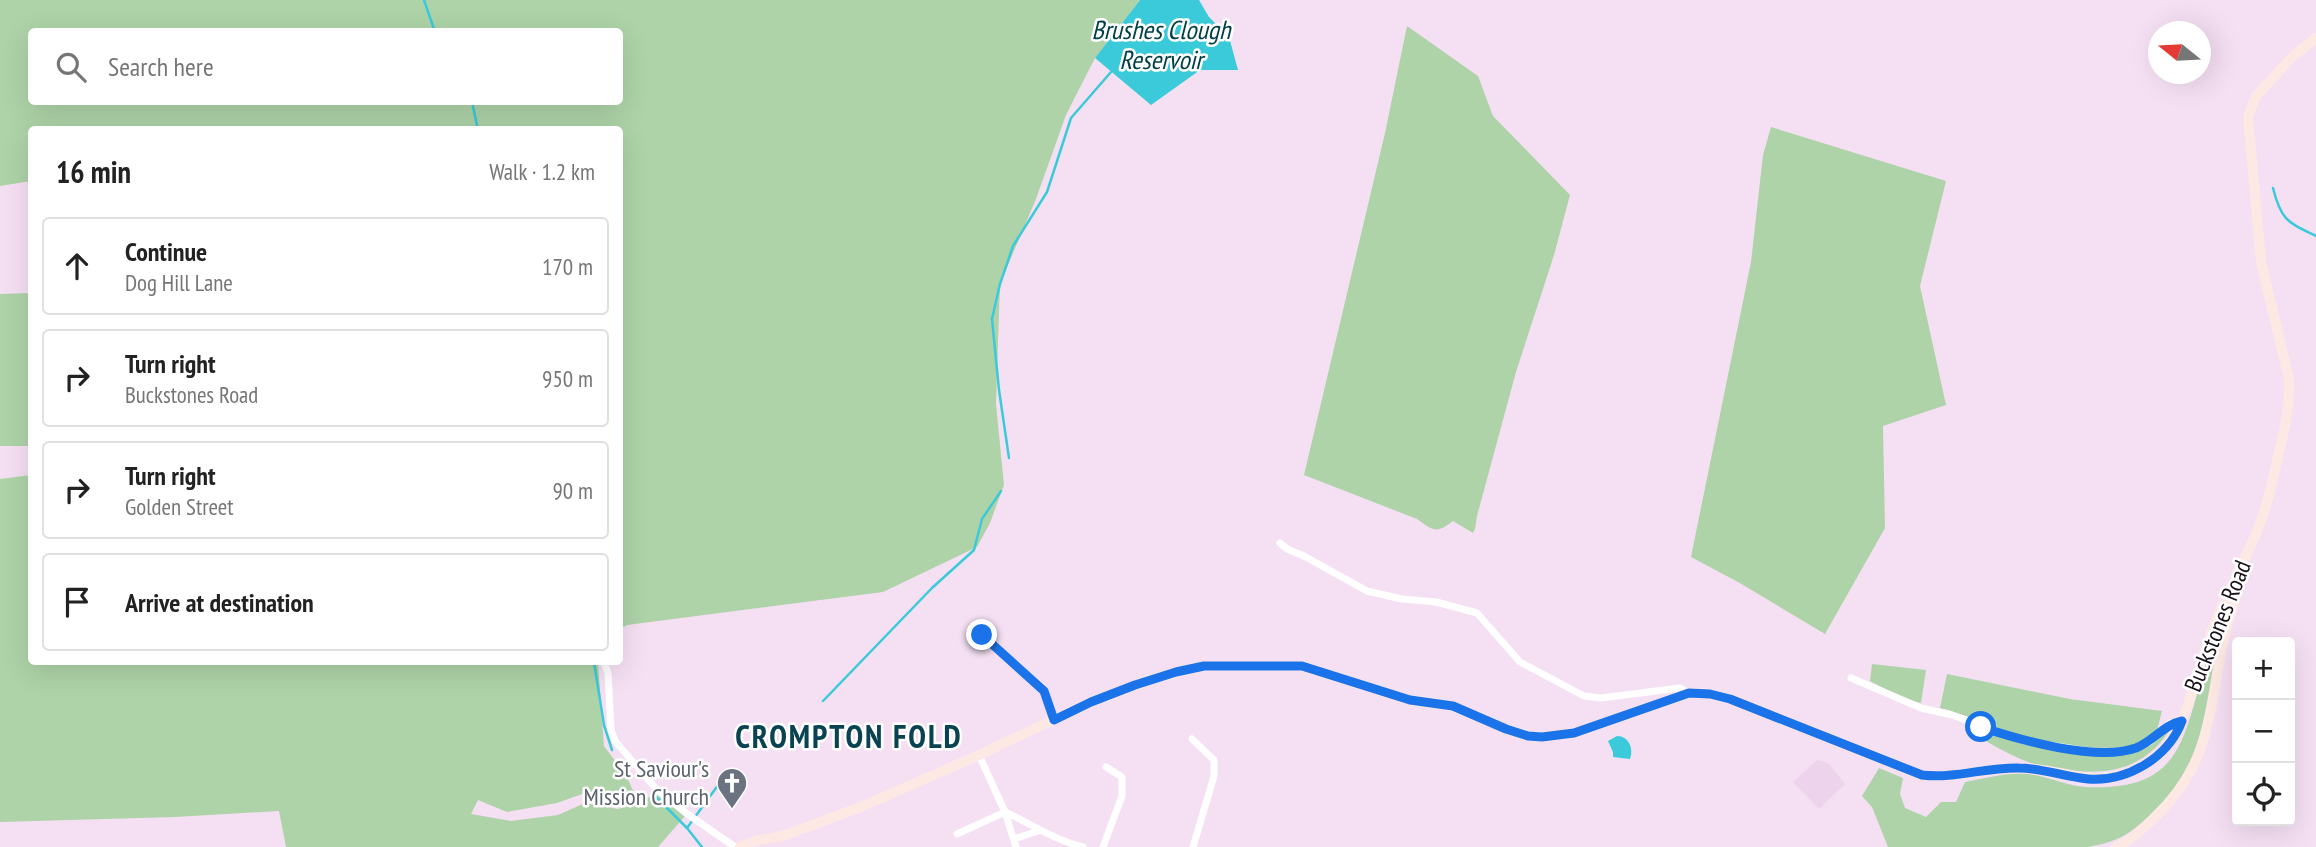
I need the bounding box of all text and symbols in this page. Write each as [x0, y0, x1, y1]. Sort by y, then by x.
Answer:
water label: Brushes Clough Reservoir [1091, 13, 1232, 76]
north arrow [2148, 21, 2211, 84]
search box [28, 28, 623, 105]
icon: search [52, 48, 90, 86]
text: Search here [108, 50, 214, 83]
text: 16 min [56, 152, 131, 191]
text: Walk · 1.2 km [489, 157, 595, 186]
text: Continue [125, 235, 207, 268]
icon: ahead [58, 247, 96, 285]
text: 170 m [542, 252, 593, 281]
text: Dog Hill Lane [125, 268, 233, 297]
text: Turn right [125, 347, 216, 380]
icon: right [58, 359, 96, 397]
text: 950 m [542, 364, 593, 393]
text: Buckstones Road [125, 380, 258, 409]
text: Turn right [125, 459, 216, 492]
icon: right [58, 471, 96, 509]
text: 90 m [552, 476, 593, 505]
text: Golden Street [125, 492, 234, 521]
street label: Buckstones Road [2177, 556, 2258, 696]
icon: arrive [58, 583, 96, 621]
text: Arrive at destination [125, 586, 314, 619]
route end [966, 619, 997, 650]
map controls [2232, 637, 2295, 826]
button: + [2232, 637, 2295, 700]
button: − [2232, 700, 2295, 763]
route start [1965, 711, 1996, 742]
district label: CROMPTON FOLD [735, 715, 963, 757]
place label: St Saviour's Mission Church [583, 753, 709, 812]
button: locate [2232, 763, 2295, 826]
church icon: St Saviour's Mission Church [715, 766, 749, 810]

